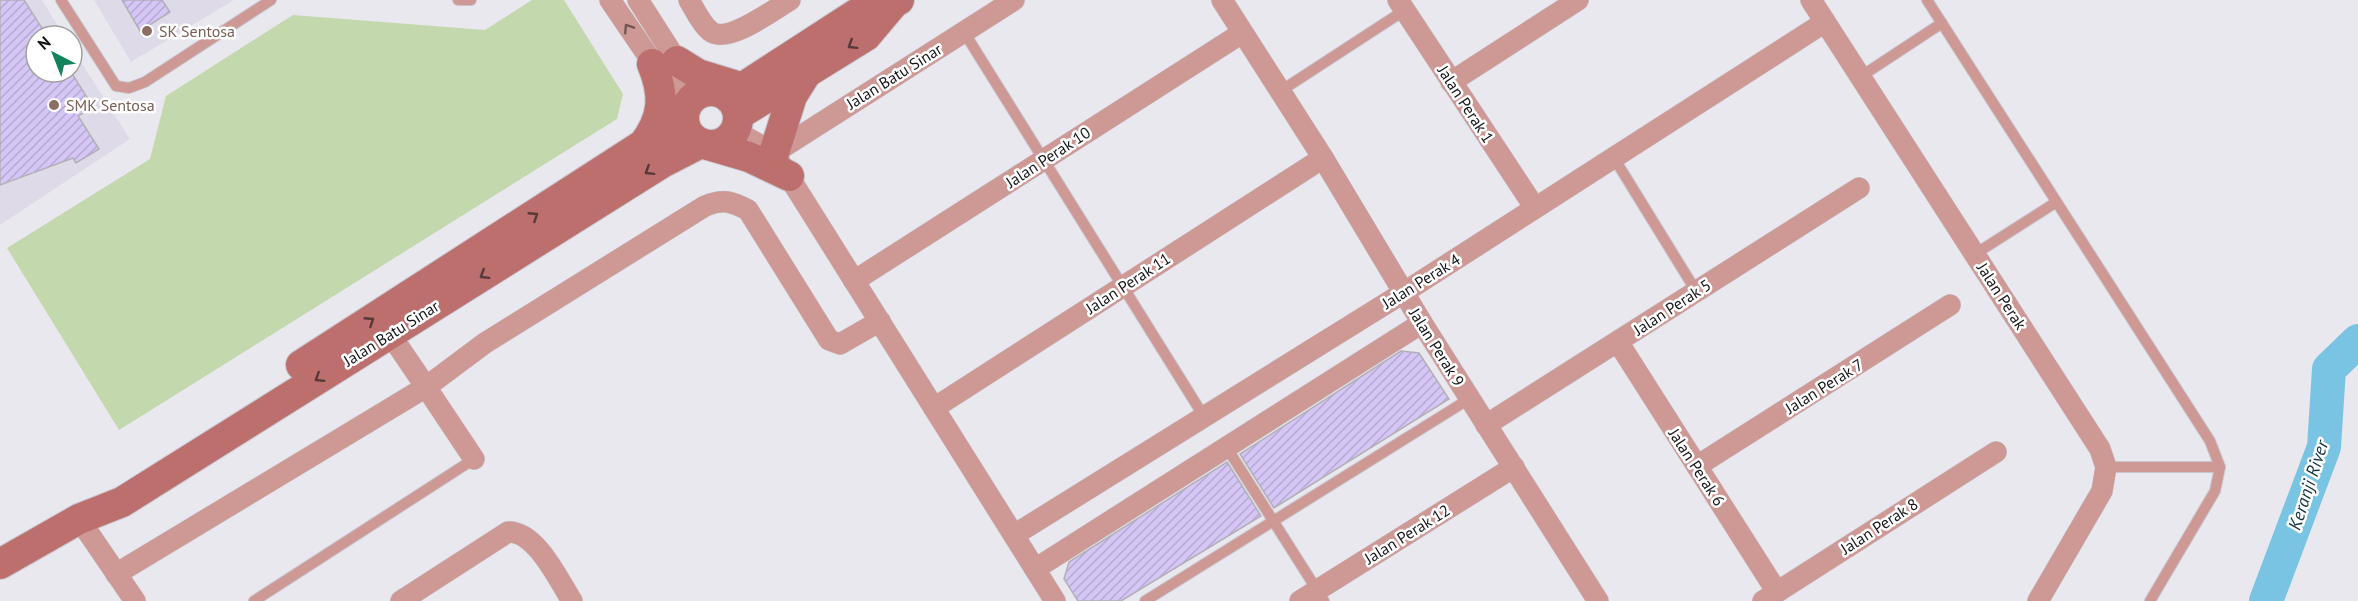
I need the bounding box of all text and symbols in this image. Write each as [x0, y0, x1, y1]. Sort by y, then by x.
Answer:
place label: SK Sentosa [159, 21, 235, 41]
one-way arrow [624, 23, 635, 34]
north arrow [24, 24, 84, 84]
marker: SK Sentosa [140, 24, 154, 38]
text: N [33, 32, 55, 54]
one-way arrow [848, 37, 858, 49]
street label: Jalan Batu Sinar [842, 38, 946, 114]
street label: Jalan Perak 1 [1433, 61, 1498, 146]
place label: SMK Sentosa [66, 95, 155, 115]
marker: SMK Sentosa [47, 98, 61, 112]
street label: Jalan Perak 10 [1001, 122, 1094, 192]
one-way arrow [645, 163, 655, 175]
one-way arrow [527, 212, 538, 223]
street label: Jalan Perak 11 [1081, 248, 1174, 318]
street label: Jalan Perak 4 [1377, 249, 1464, 313]
street label: Jalan Perak [1972, 258, 2031, 333]
one-way arrow [480, 267, 490, 279]
street label: Jalan Perak 5 [1629, 275, 1714, 340]
street label: Jalan Batu Sinar [339, 295, 443, 371]
street label: Jalan Perak 9 [1405, 303, 1469, 390]
one-way arrow [363, 317, 374, 328]
street label: Jalan Perak 7 [1780, 354, 1867, 418]
one-way arrow [315, 371, 325, 383]
street label: Jalan Perak 6 [1664, 424, 1729, 509]
water label: Keranji River [2283, 436, 2334, 533]
street label: Jalan Perak 8 [1836, 494, 1921, 559]
street label: Jalan Perak 12 [1360, 500, 1453, 569]

